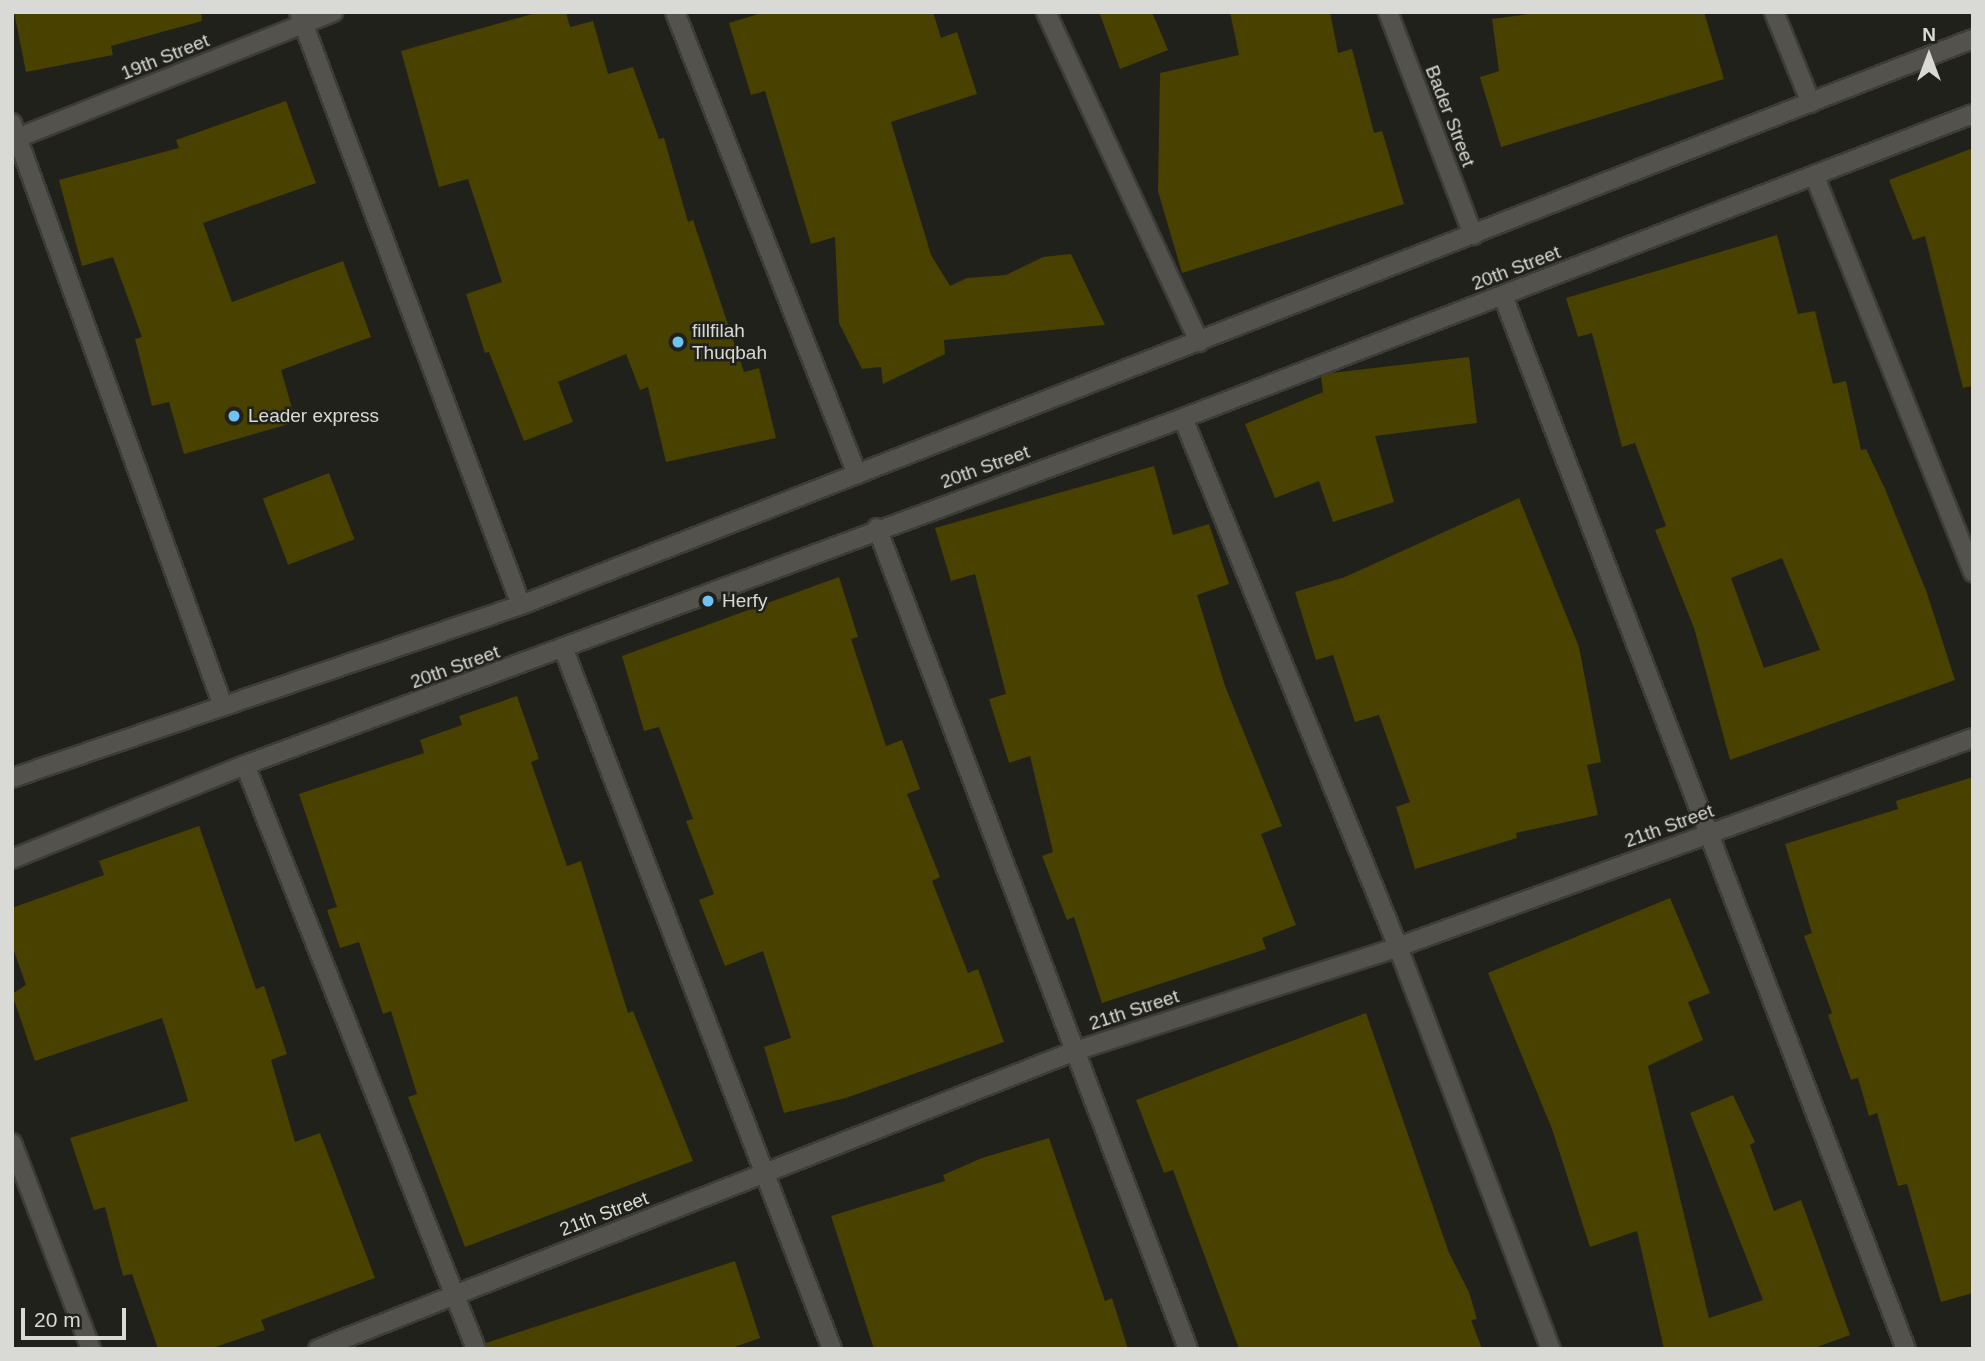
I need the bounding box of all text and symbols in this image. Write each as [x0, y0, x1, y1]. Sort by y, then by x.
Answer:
north arrow [1894, 21, 1964, 91]
text: N [1922, 24, 1936, 45]
street label: 19th Street [118, 29, 212, 85]
street label: Bader Street [1420, 62, 1480, 170]
street label: 20th Street [1469, 241, 1563, 295]
place label: fillfilah Thuqbah [692, 320, 767, 364]
marker: fillfilah Thuqbah [670, 334, 686, 350]
place label: Leader express [248, 405, 379, 427]
marker: Leader express [226, 408, 242, 424]
street label: 20th Street [937, 440, 1033, 494]
place label: Herfy [722, 590, 767, 612]
marker: Herfy [700, 593, 716, 609]
street label: 20th Street [407, 640, 503, 694]
street label: 21th Street [1621, 799, 1717, 853]
street label: 21th Street [1086, 985, 1182, 1035]
street label: 21th Street [557, 1187, 651, 1241]
scale bar [24, 1294, 130, 1338]
text: 20 m [34, 1308, 81, 1331]

